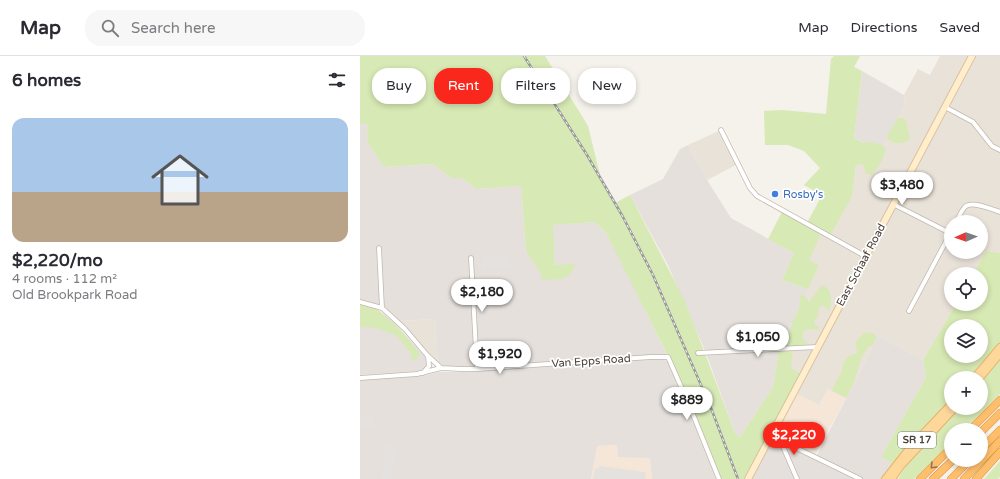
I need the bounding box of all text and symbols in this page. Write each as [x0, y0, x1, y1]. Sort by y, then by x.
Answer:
search box [85, 10, 365, 46]
text: Map [20, 17, 61, 39]
icon: search [99, 17, 121, 39]
text: Search here [131, 19, 215, 37]
text: Map [798, 19, 829, 36]
text: Directions [851, 19, 918, 36]
text: Saved [940, 19, 980, 36]
chip: Buy [372, 68, 426, 104]
chip: Rent [434, 68, 493, 104]
chip: Filters [501, 68, 570, 104]
chip: New [578, 68, 636, 104]
icon: filters [326, 69, 348, 91]
text: 6 homes [12, 70, 81, 91]
icon: home [144, 144, 216, 216]
pin: $3,480 [869, 172, 935, 206]
text: $3,480 [880, 177, 924, 193]
place label: Rosby's [783, 188, 823, 201]
marker: Rosby's [770, 189, 780, 199]
north arrow [944, 215, 988, 259]
map controls [944, 215, 988, 467]
street label: East Schaaf Road [834, 221, 888, 309]
text: $2,220/mo [12, 250, 103, 271]
button: locate [944, 267, 988, 311]
text: 4 rooms · 112 m² [12, 271, 117, 287]
pin: $2,180 [449, 279, 515, 313]
text: $2,180 [460, 284, 504, 300]
text: Old Brookpark Road [12, 287, 137, 303]
button: layers [944, 319, 988, 363]
pin: $1,050 [725, 324, 791, 358]
text: $1,050 [736, 329, 780, 345]
pin: $1,920 [467, 341, 533, 375]
text: $1,920 [478, 346, 522, 362]
street label: Van Epps Road [551, 352, 631, 370]
button: + [944, 371, 988, 415]
pin: $889 [663, 387, 711, 421]
text: $889 [671, 392, 703, 408]
pin: $2,220 [761, 422, 827, 456]
button: − [944, 423, 988, 467]
text: $2,220 [772, 427, 816, 443]
road number: SR 17 [898, 432, 936, 448]
one-way arrow [930, 461, 938, 469]

